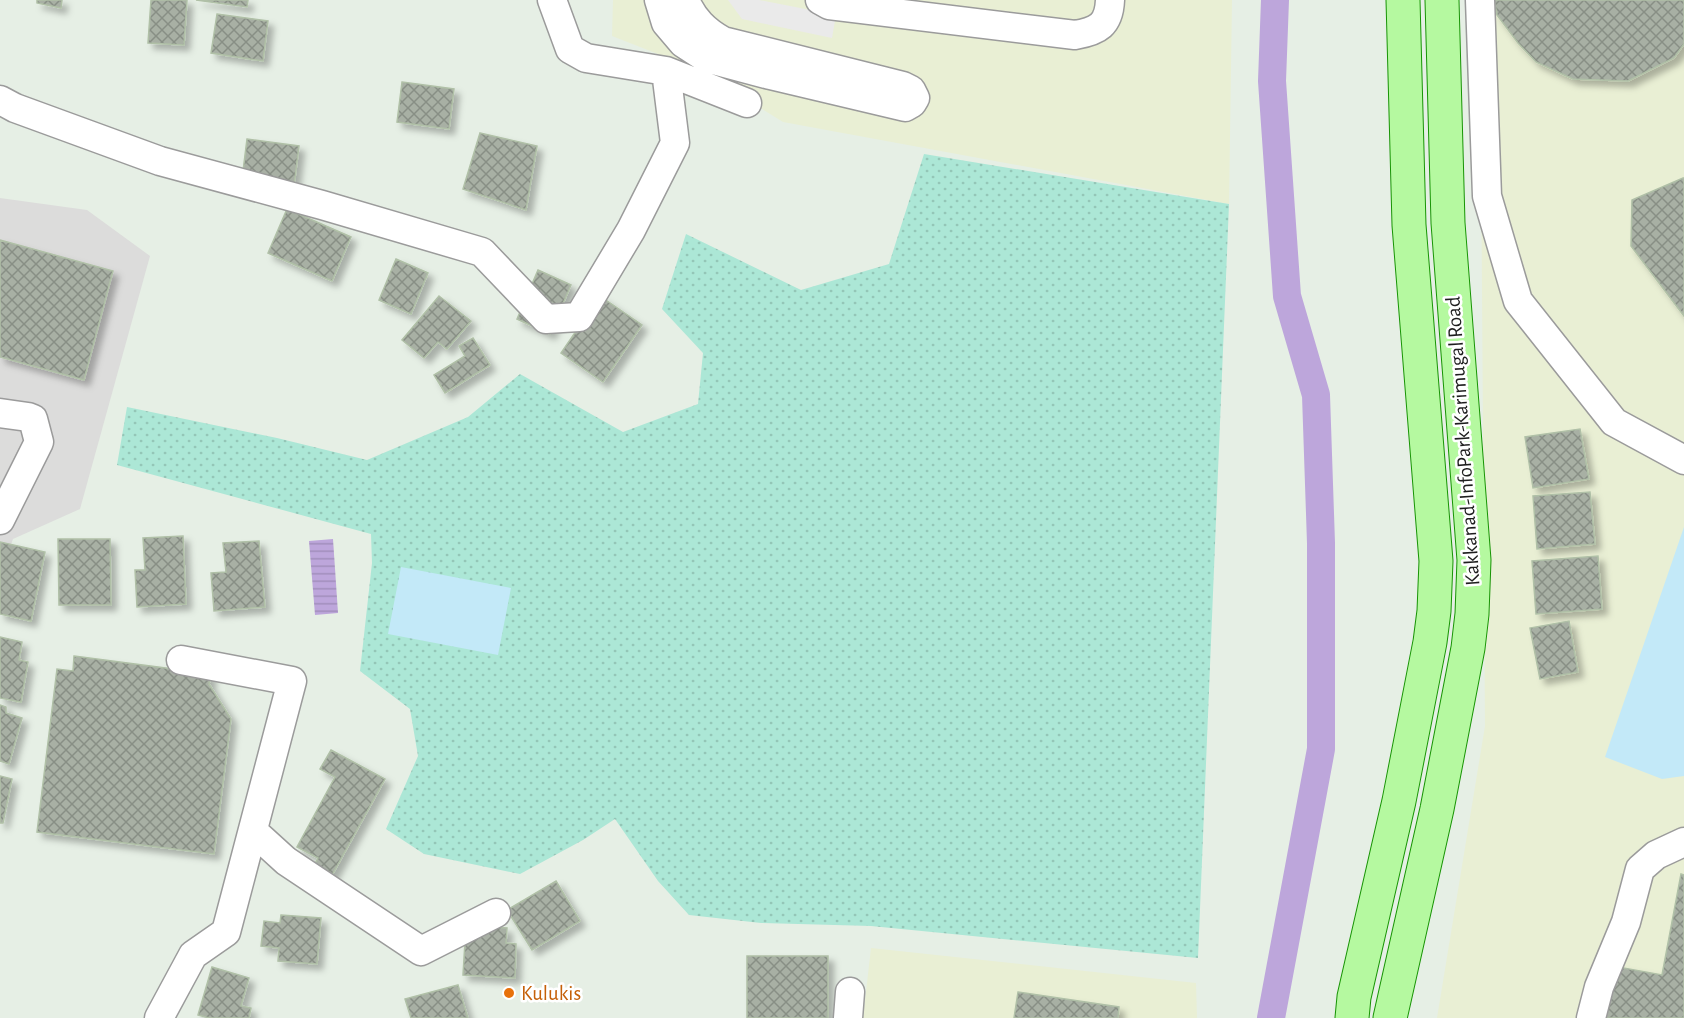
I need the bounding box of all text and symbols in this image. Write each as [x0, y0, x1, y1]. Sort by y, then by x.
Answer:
street label: Kakkanad-InfoPark-Karimugal Road [1442, 296, 1484, 586]
place label: Kulukis [521, 983, 581, 1004]
marker: Kulukis [502, 986, 516, 1000]

